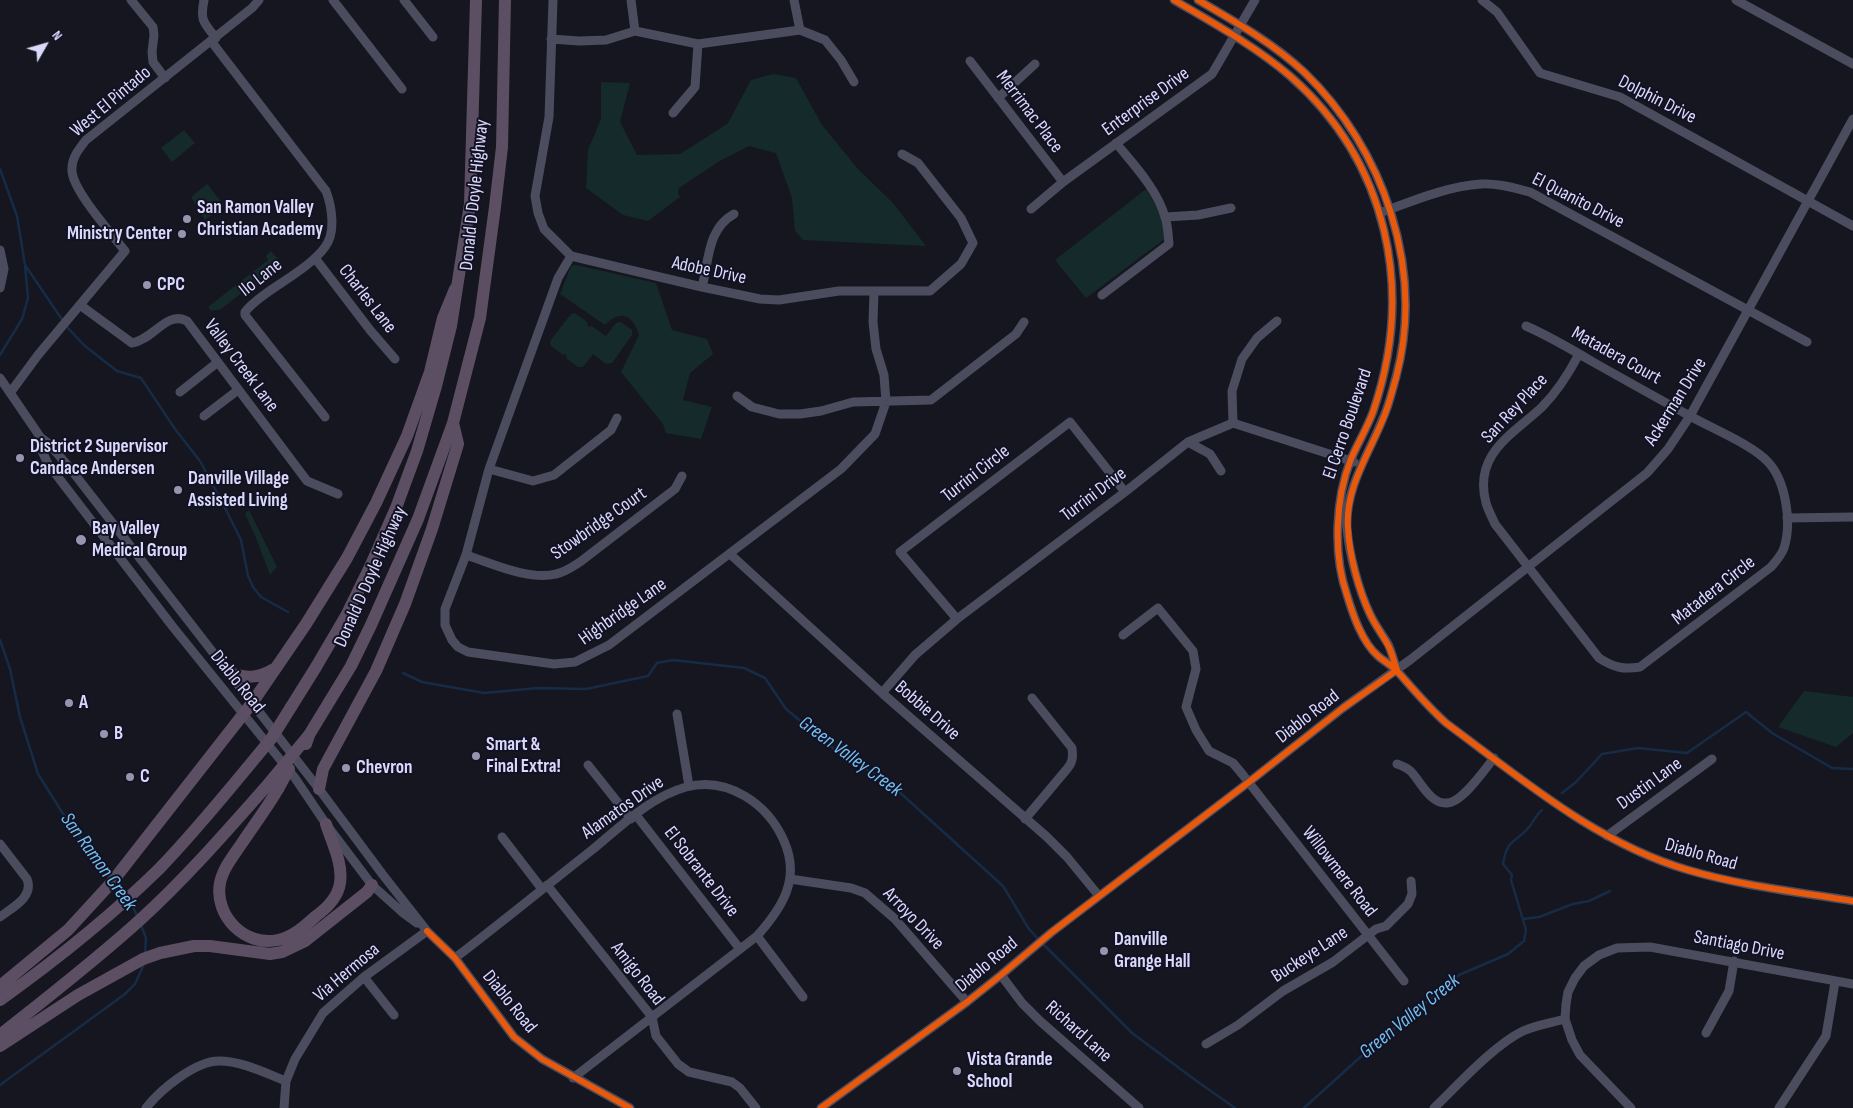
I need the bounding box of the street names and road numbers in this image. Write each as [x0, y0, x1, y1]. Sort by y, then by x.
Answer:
street label: West El Pintado [66, 62, 156, 142]
street label: Enterprise Drive [1098, 63, 1194, 141]
street label: Merrimac Place [991, 66, 1067, 158]
street label: Dolphin Drive [1614, 71, 1700, 129]
street label: Donald D Doyle Highway [456, 118, 494, 272]
street label: El Quanito Drive [1528, 168, 1628, 234]
street label: Adobe Drive [670, 252, 748, 290]
street label: Ilo Lane [235, 254, 287, 302]
street label: Charles Lane [333, 260, 401, 338]
street label: Valley Creek Lane [199, 315, 283, 417]
street label: Matadera Court [1567, 322, 1665, 390]
street label: Ackerman Drive [1640, 354, 1712, 450]
street label: El Cerro Boulevard [1318, 366, 1378, 482]
street label: San Rey Place [1477, 369, 1553, 449]
street label: Turrini Circle [937, 440, 1015, 508]
street label: Turrini Drive [1057, 463, 1131, 527]
street label: Stowbridge Court [547, 483, 651, 565]
street label: Donald D Doyle Highway [330, 503, 412, 651]
street label: Matadera Circle [1668, 551, 1760, 631]
street label: Highbridge Lane [575, 573, 671, 651]
street label: Diablo Road [205, 646, 269, 718]
street label: Bobbie Drive [890, 676, 964, 746]
street label: Diablo Road [1272, 685, 1344, 749]
street label: Dustin Lane [1613, 753, 1687, 815]
street label: Alamatos Drive [577, 771, 669, 845]
street label: El Sobrante Drive [659, 822, 743, 922]
street label: Willowmere Road [1297, 822, 1381, 922]
street label: Diablo Road [1662, 834, 1740, 876]
street label: Arroyo Drive [878, 883, 948, 955]
street label: Buckeye Lane [1268, 922, 1352, 988]
street label: Santiago Drive [1692, 926, 1786, 966]
street label: Diablo Road [951, 932, 1023, 998]
street label: Amigo Road [605, 938, 669, 1010]
street label: Via Hermosa [309, 939, 385, 1007]
street label: Diablo Road [477, 966, 541, 1038]
street label: Richard Lane [1040, 996, 1116, 1068]

